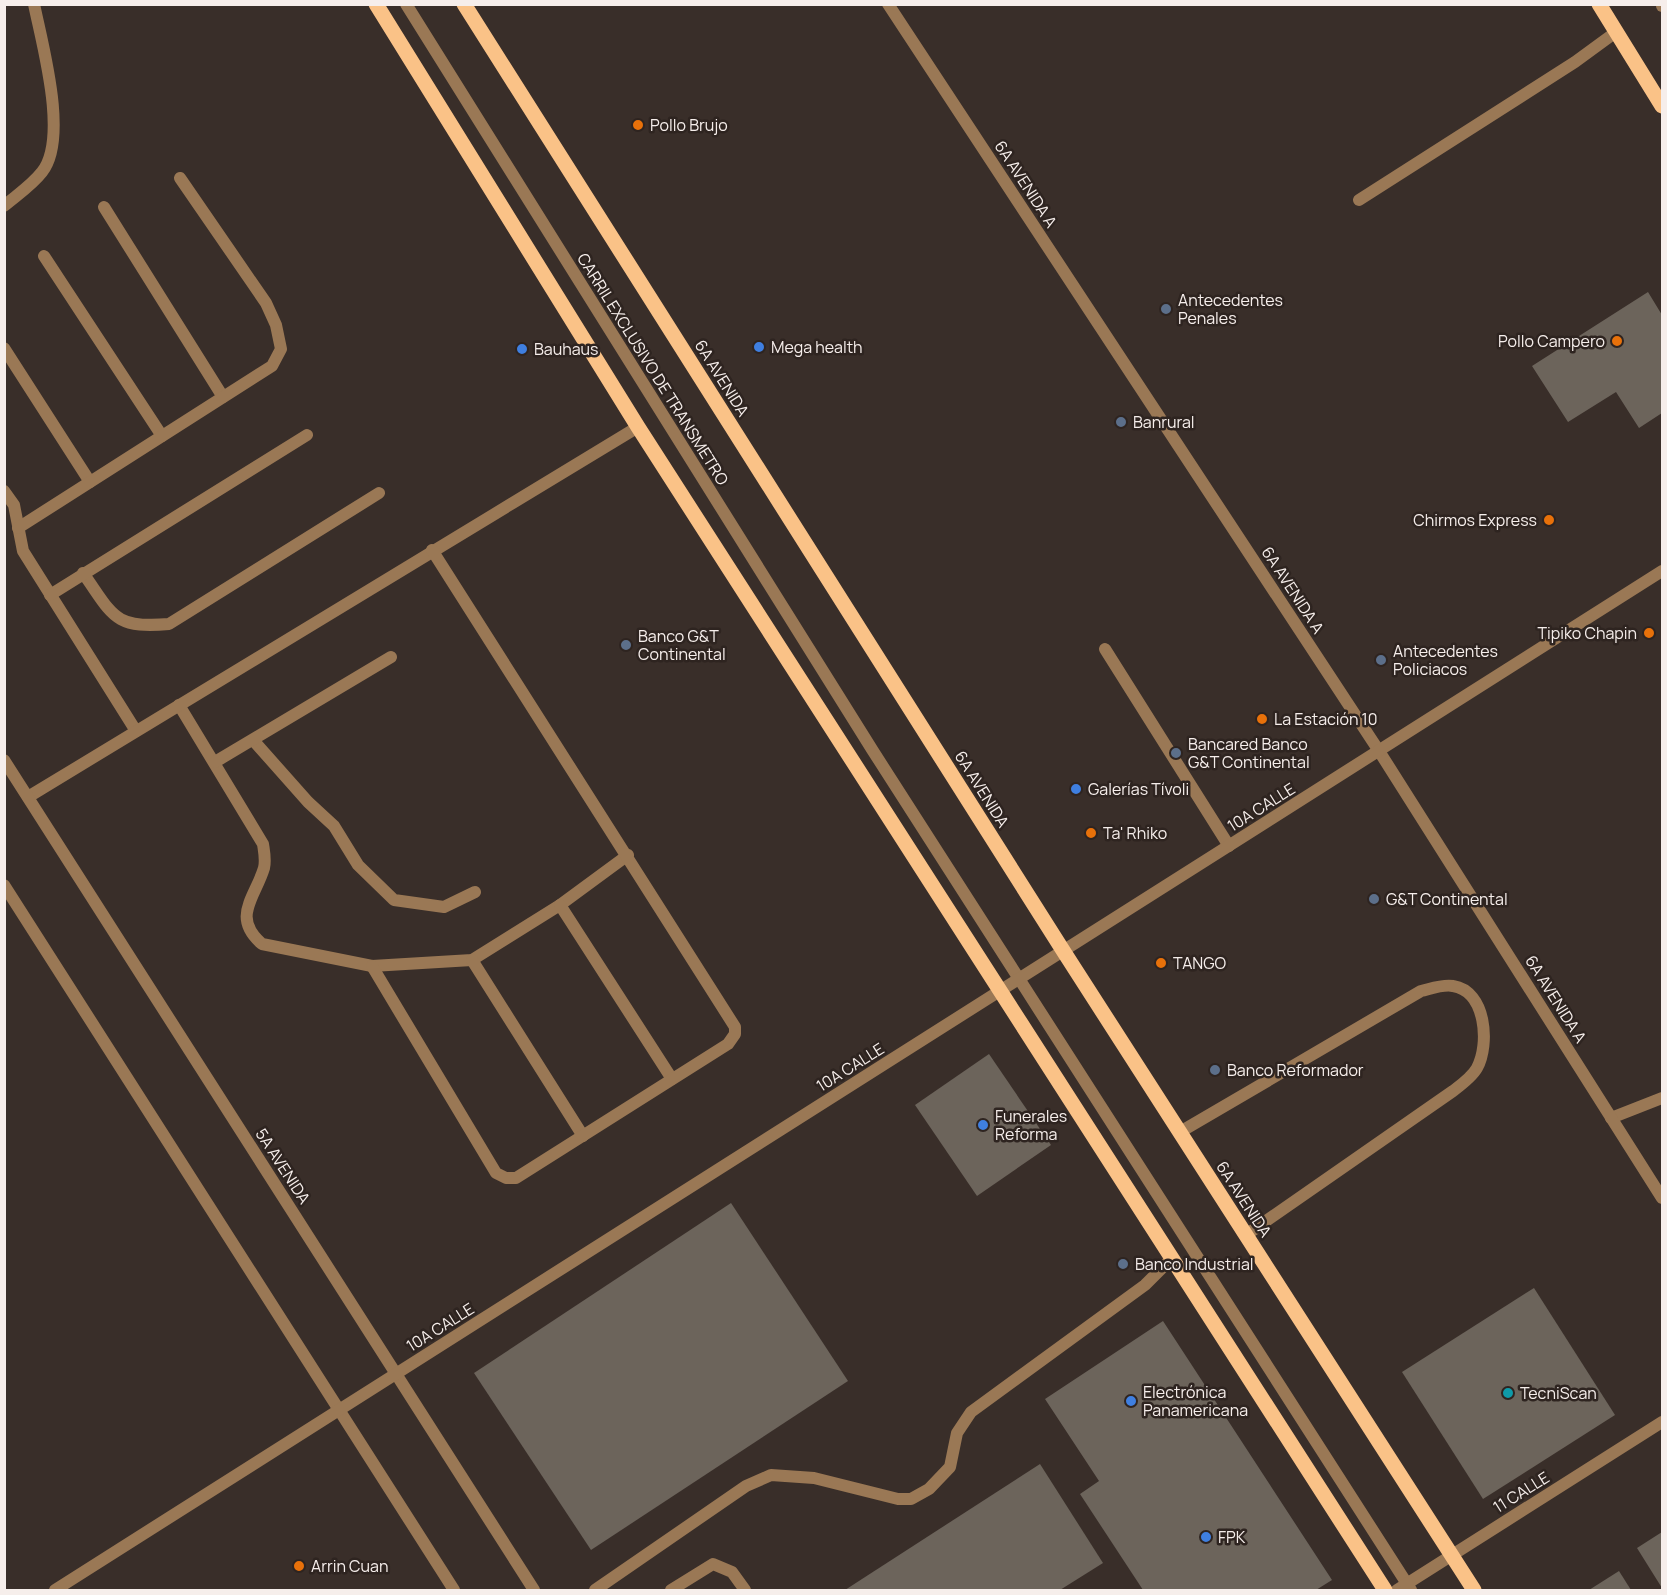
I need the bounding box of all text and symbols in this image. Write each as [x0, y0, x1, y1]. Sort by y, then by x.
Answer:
place label: Pollo Brujo [650, 114, 728, 136]
marker: Pollo Brujo [631, 118, 645, 132]
street label: 6A AVENIDA A [990, 136, 1062, 232]
street label: CARRIL EXCLUSIVO DE TRANSMETRO [572, 249, 734, 489]
place label: Antecedentes Penales [1178, 289, 1283, 329]
marker: Antecedentes Penales [1159, 302, 1173, 316]
place label: Pollo Campero [1498, 330, 1605, 352]
marker: Pollo Campero [1610, 334, 1624, 348]
street label: 6A AVENIDA [690, 336, 754, 420]
place label: Mega health [771, 336, 863, 358]
place label: Bauhaus [534, 338, 599, 360]
marker: Mega health [752, 340, 766, 354]
marker: Bauhaus [515, 342, 529, 356]
place label: Banrural [1133, 411, 1195, 433]
marker: Banrural [1114, 415, 1128, 429]
place label: Chirmos Express [1413, 509, 1537, 531]
marker: Chirmos Express [1542, 513, 1556, 527]
street label: 6A AVENIDA A [1257, 542, 1329, 638]
place label: Tipiko Chapin [1538, 622, 1637, 644]
place label: Banco G&T Continental [638, 625, 726, 665]
marker: Tipiko Chapin [1642, 626, 1656, 640]
marker: Banco G&T Continental [619, 638, 633, 652]
place label: Antecedentes Policiacos [1393, 640, 1498, 680]
marker: Antecedentes Policiacos [1374, 653, 1388, 667]
place label: La Estación 10 [1274, 708, 1378, 730]
marker: La Estación 10 [1255, 712, 1269, 726]
place label: Bancared Banco G&T Continental [1188, 733, 1310, 773]
marker: Bancared Banco G&T Continental [1169, 746, 1183, 760]
street label: 6A AVENIDA [950, 747, 1014, 831]
place label: Galerías Tívoli [1088, 778, 1189, 800]
street label: 10A CALLE [1223, 778, 1299, 836]
marker: Galerías Tívoli [1069, 782, 1083, 796]
place label: Ta' Rhiko [1103, 822, 1167, 844]
marker: Ta' Rhiko [1084, 826, 1098, 840]
place label: G&T Continental [1386, 888, 1508, 910]
marker: G&T Continental [1367, 892, 1381, 906]
street label: 6A AVENIDA A [1520, 951, 1592, 1047]
place label: TANGO [1173, 952, 1227, 974]
marker: TANGO [1154, 956, 1168, 970]
street label: 10A CALLE [812, 1038, 888, 1096]
place label: Banco Reformador [1227, 1059, 1364, 1081]
marker: Banco Reformador [1208, 1063, 1222, 1077]
place label: Funerales Reforma [995, 1105, 1067, 1145]
marker: Funerales Reforma [976, 1118, 990, 1132]
street label: 5A AVENIDA [250, 1124, 316, 1208]
street label: 6A AVENIDA [1211, 1157, 1277, 1241]
place label: Banco Industrial [1135, 1253, 1254, 1275]
marker: Banco Industrial [1116, 1257, 1130, 1271]
street label: 10A CALLE [402, 1298, 478, 1356]
place label: Electrónica Panamericana [1143, 1381, 1248, 1421]
place label: TecniScan [1520, 1382, 1597, 1404]
marker: TecniScan [1501, 1386, 1515, 1400]
marker: Electrónica Panamericana [1124, 1394, 1138, 1408]
street label: 11 CALLE [1489, 1466, 1553, 1518]
place label: FPK [1218, 1526, 1246, 1548]
marker: FPK [1199, 1530, 1213, 1544]
place label: Arrin Cuan [311, 1555, 388, 1577]
marker: Arrin Cuan [292, 1559, 306, 1573]

